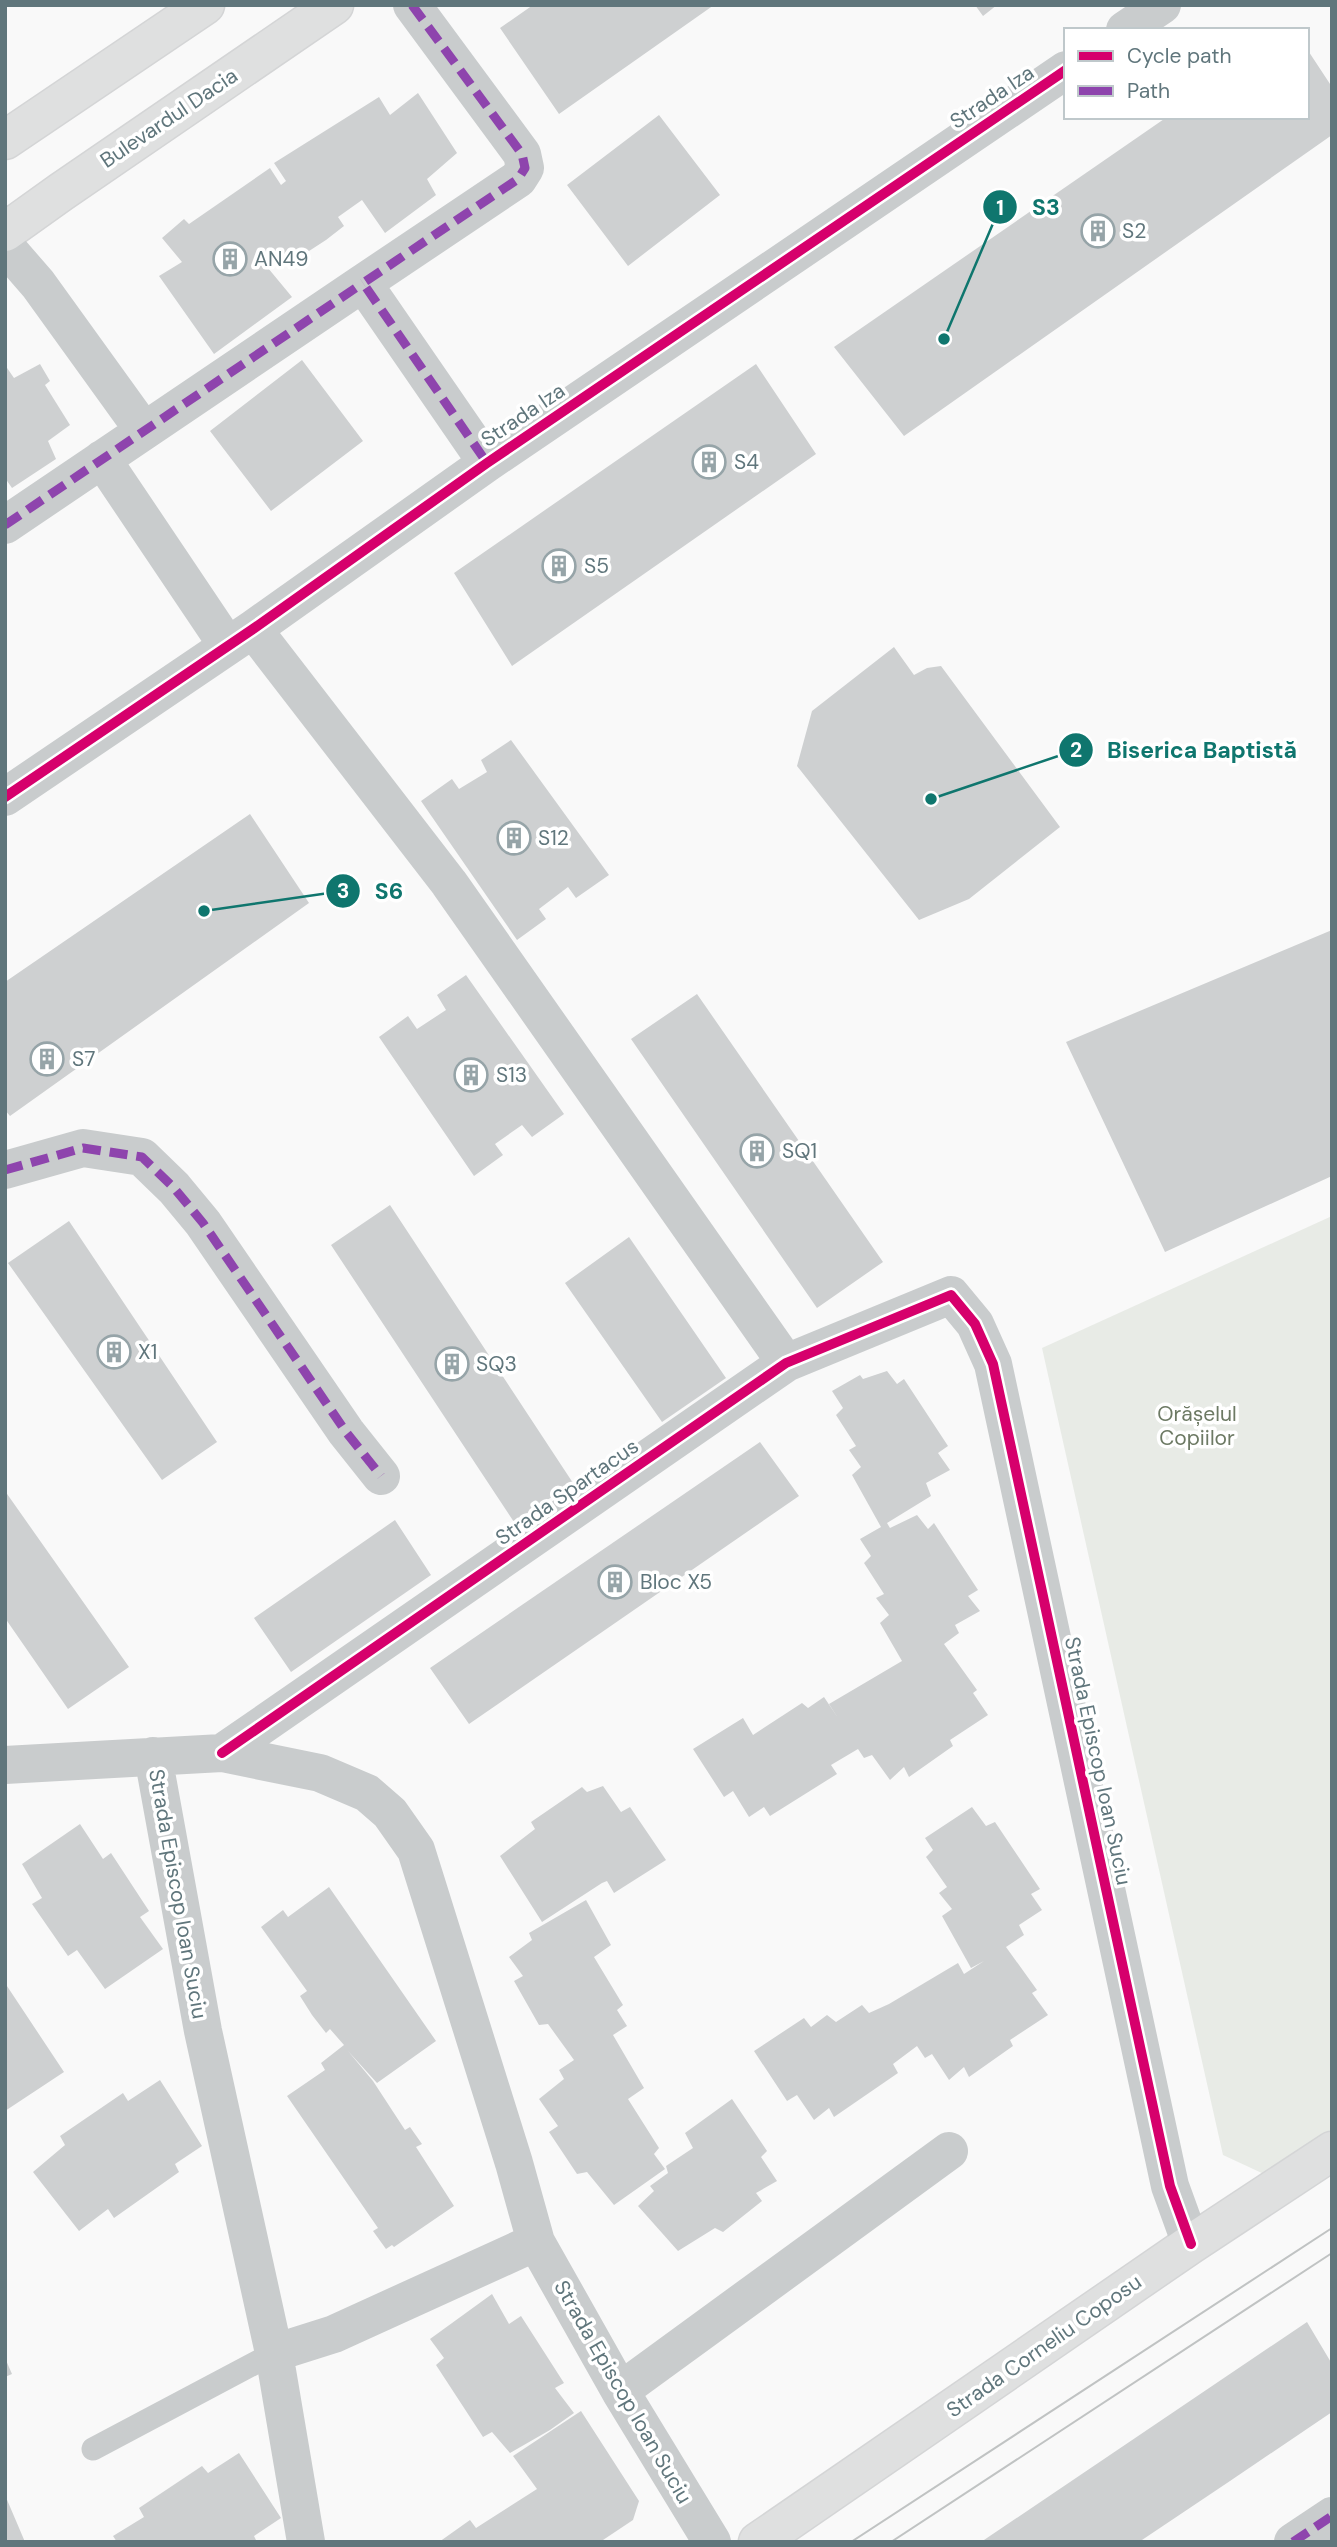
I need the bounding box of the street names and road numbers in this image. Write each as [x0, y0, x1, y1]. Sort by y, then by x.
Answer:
street label: Strada Iza [944, 59, 1040, 135]
street label: Bulevardul Dacia [95, 62, 243, 174]
street label: Strada Iza [475, 377, 571, 453]
street label: Strada Spartacus [490, 1432, 644, 1552]
street label: Strada Episcop Ioan Suciu [1058, 1634, 1138, 1888]
street label: Strada Episcop Ioan Suciu [142, 1767, 214, 2021]
street label: Strada Corneliu Coposu [941, 2268, 1147, 2424]
street label: Strada Episcop Ioan Suciu [548, 2275, 698, 2509]

